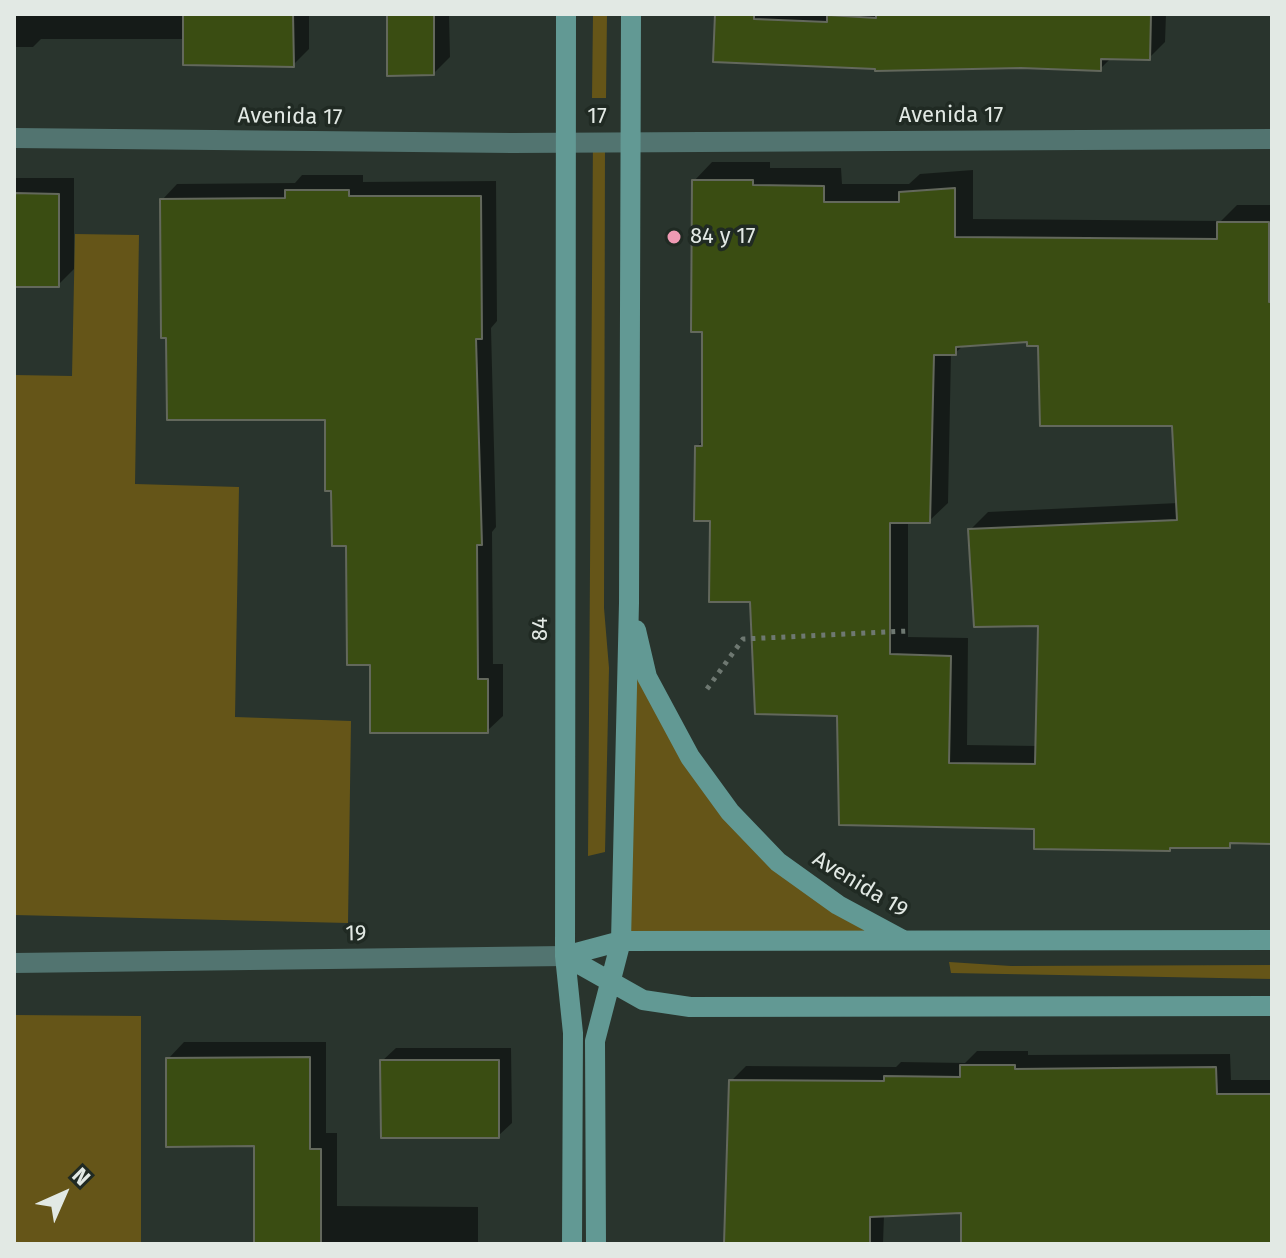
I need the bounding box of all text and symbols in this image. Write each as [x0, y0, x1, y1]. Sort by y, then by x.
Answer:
street label: Avenida 17 [237, 103, 343, 131]
street label: Avenida 17 [899, 103, 1003, 129]
street label: 17 [587, 104, 607, 130]
place label: 84 y 17 [690, 224, 756, 250]
marker: 84 y 17 [665, 228, 683, 246]
street label: 84 [528, 617, 554, 641]
street label: Avenida 19 [808, 846, 912, 924]
street label: 19 [345, 921, 367, 947]
north arrow [24, 1154, 104, 1234]
text: N [67, 1162, 96, 1191]

